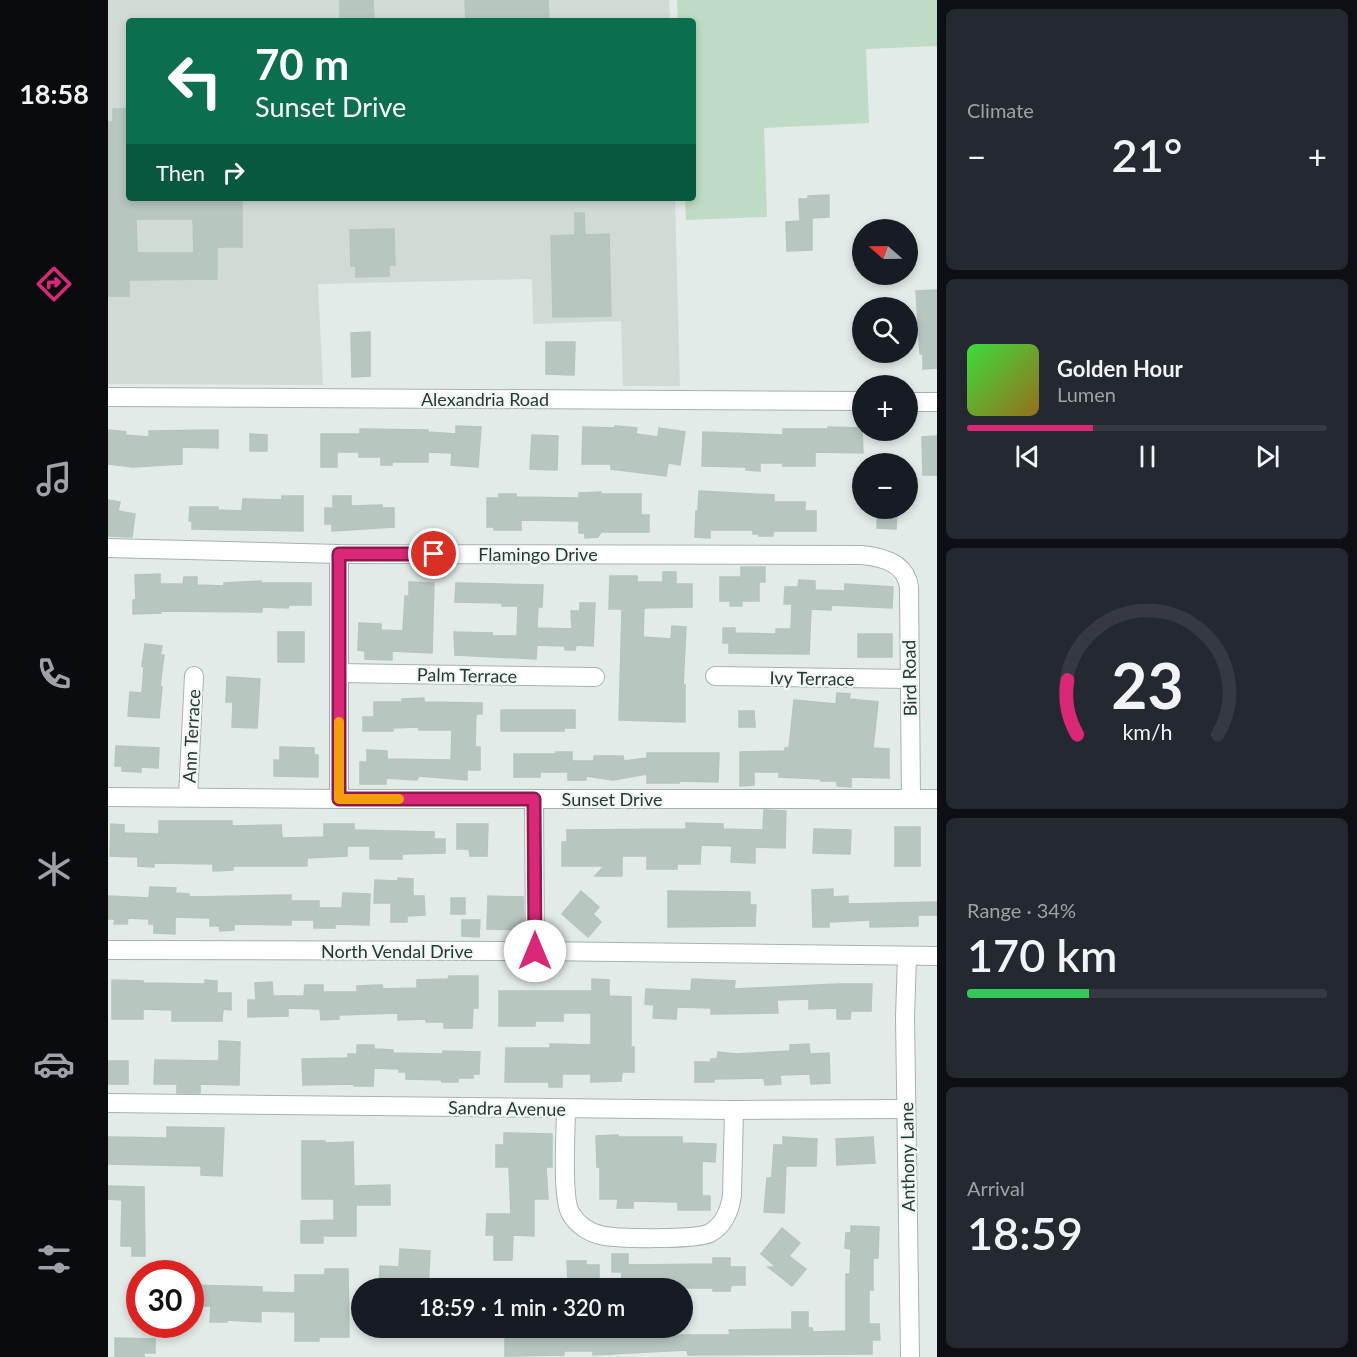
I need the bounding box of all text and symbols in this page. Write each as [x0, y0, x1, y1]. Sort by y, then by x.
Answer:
text: 70 m [255, 39, 349, 89]
icon: left [156, 42, 234, 120]
text: 18:58 [19, 77, 89, 110]
text: Sunset Drive [255, 90, 406, 123]
text: Climate [967, 98, 1034, 122]
text: 21° [1112, 128, 1182, 182]
text: − [967, 136, 986, 176]
text: + [1308, 136, 1327, 176]
icon: right [217, 156, 250, 189]
text: Then [156, 159, 205, 186]
north arrow [852, 219, 918, 285]
map controls [852, 219, 918, 519]
icon: directions [33, 263, 75, 305]
button: search [852, 297, 918, 363]
text: Golden Hour [1057, 355, 1183, 382]
button: + [852, 375, 918, 441]
text: Lumen [1057, 382, 1116, 406]
street label: Alexandria Road [421, 388, 549, 410]
icon: previous [1011, 440, 1044, 473]
icon: pause [1131, 440, 1164, 473]
icon: next [1251, 440, 1284, 473]
button: − [852, 453, 918, 519]
icon: music [33, 458, 75, 500]
pin [408, 528, 459, 579]
icon: arrive [417, 537, 450, 570]
street label: Flamingo Drive [478, 543, 598, 565]
street label: Bird Road [897, 640, 921, 716]
text: 23 [1111, 648, 1183, 723]
icon: phone [33, 653, 75, 695]
street label: Palm Terrace [417, 663, 517, 687]
street label: Ivy Terrace [769, 666, 855, 690]
street label: Ann Terrace [178, 688, 204, 784]
text: km/h [1122, 720, 1172, 746]
street label: Sunset Drive [562, 788, 662, 810]
icon: climate [33, 848, 75, 890]
text: Range · 34% [967, 898, 1076, 922]
position arrow [503, 919, 567, 983]
text: 170 km [967, 928, 1117, 982]
street label: North Vendal Drive [321, 940, 473, 962]
icon: car [33, 1043, 75, 1085]
street label: Sandra Avenue [448, 1096, 566, 1120]
street label: Anthony Lane [895, 1102, 919, 1212]
text: Arrival [967, 1176, 1025, 1200]
text: 18:59 [967, 1206, 1083, 1260]
icon: filters [33, 1238, 75, 1280]
speed limit sign: 30 [126, 1260, 204, 1338]
text: 18:59 · 1 min · 320 m [419, 1294, 625, 1321]

